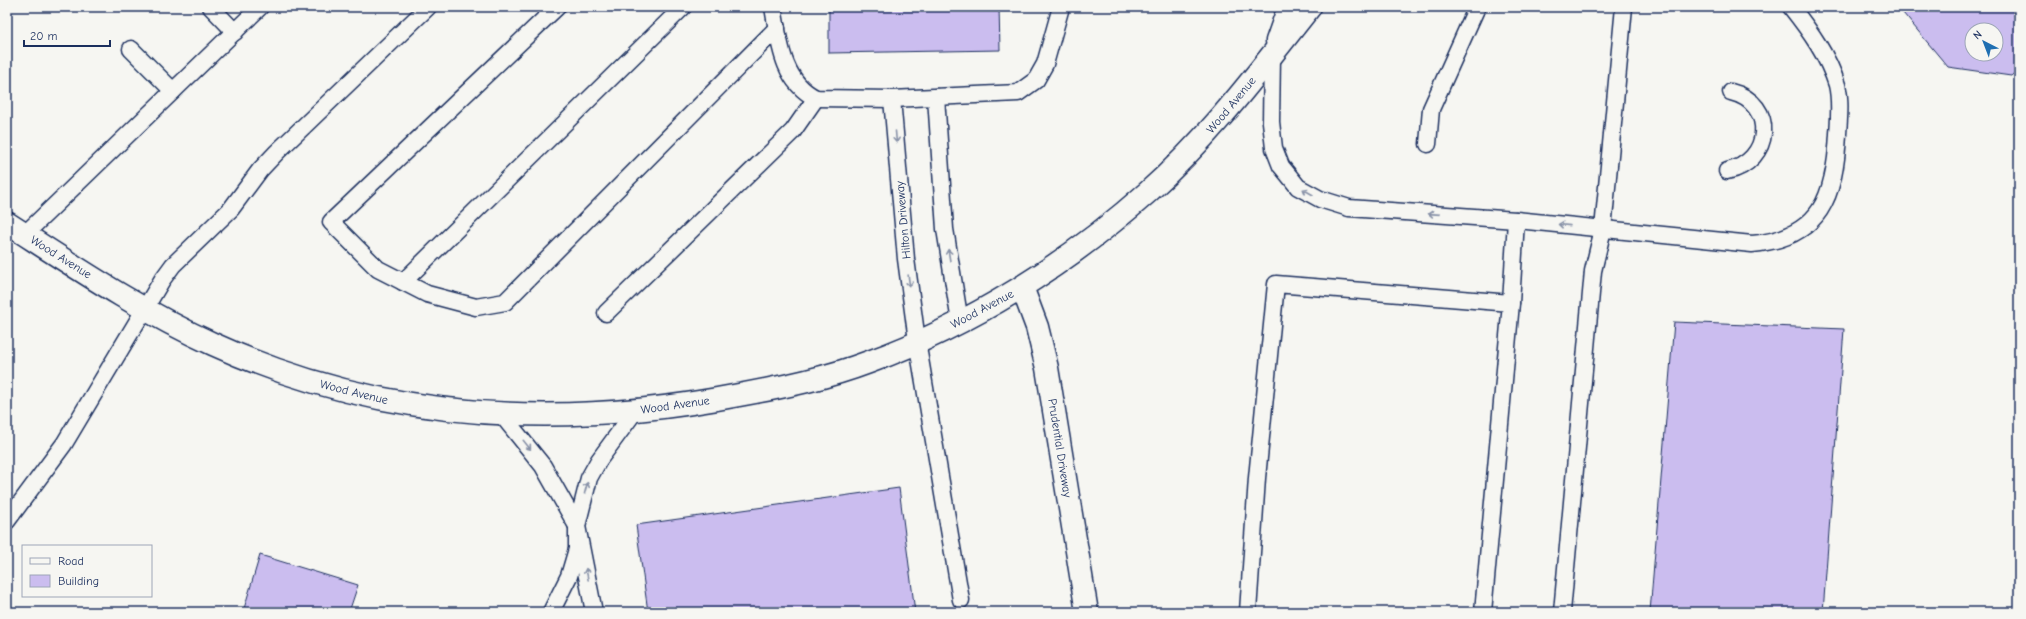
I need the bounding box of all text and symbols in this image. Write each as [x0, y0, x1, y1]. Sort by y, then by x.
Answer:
scale bar [24, 22, 110, 48]
north arrow [1964, 22, 2004, 62]
text: N [1971, 28, 1985, 42]
text: 20 m [30, 29, 58, 43]
street label: Wood Avenue [1203, 74, 1259, 136]
one-way arrow [892, 130, 899, 143]
street label: Hilton Driveway [893, 180, 913, 260]
one-way arrow [1302, 188, 1314, 196]
one-way arrow [1428, 210, 1441, 218]
one-way arrow [1558, 221, 1571, 229]
street label: Wood Avenue [28, 233, 94, 281]
one-way arrow [945, 249, 953, 262]
one-way arrow [905, 274, 913, 287]
street label: Wood Avenue [948, 286, 1016, 332]
street label: Wood Avenue [319, 377, 389, 407]
street label: Wood Avenue [640, 393, 710, 417]
street label: Prudential Driveway [1045, 398, 1075, 499]
one-way arrow [522, 440, 531, 451]
one-way arrow [583, 482, 590, 495]
legend [22, 545, 152, 597]
text: Road [58, 554, 84, 568]
one-way arrow [582, 568, 590, 581]
text: Building [58, 574, 99, 588]

